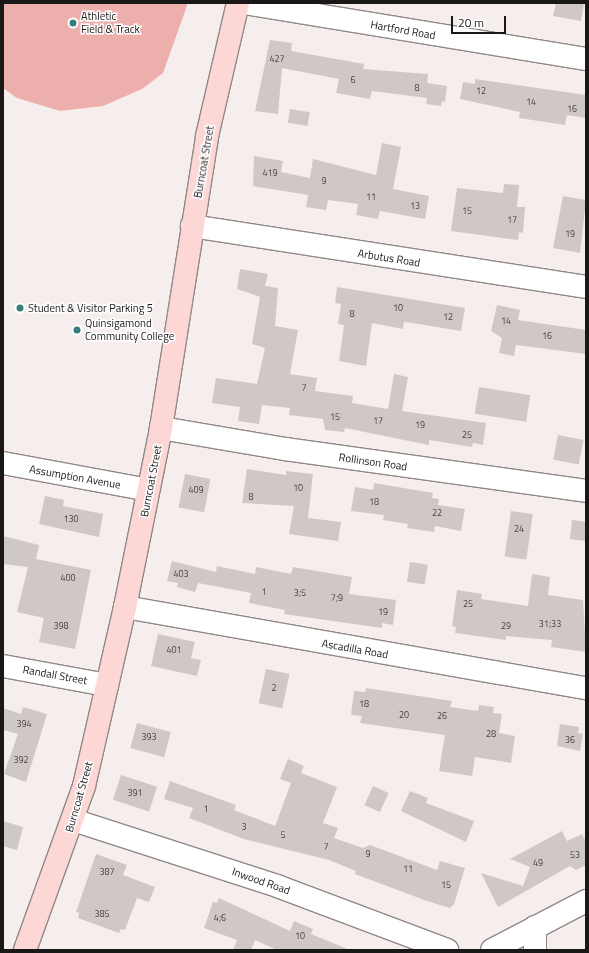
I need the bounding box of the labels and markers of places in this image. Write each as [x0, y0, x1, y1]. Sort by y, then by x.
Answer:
place label: Athletic Field & Track [81, 10, 140, 36]
marker: Athletic Field & Track [68, 18, 78, 28]
place label: Student & Visitor Parking 5 [28, 301, 153, 315]
marker: Student & Visitor Parking 5 [15, 303, 25, 313]
place label: Quinsigamond Community College [85, 317, 174, 343]
marker: Quinsigamond Community College [72, 325, 82, 335]

